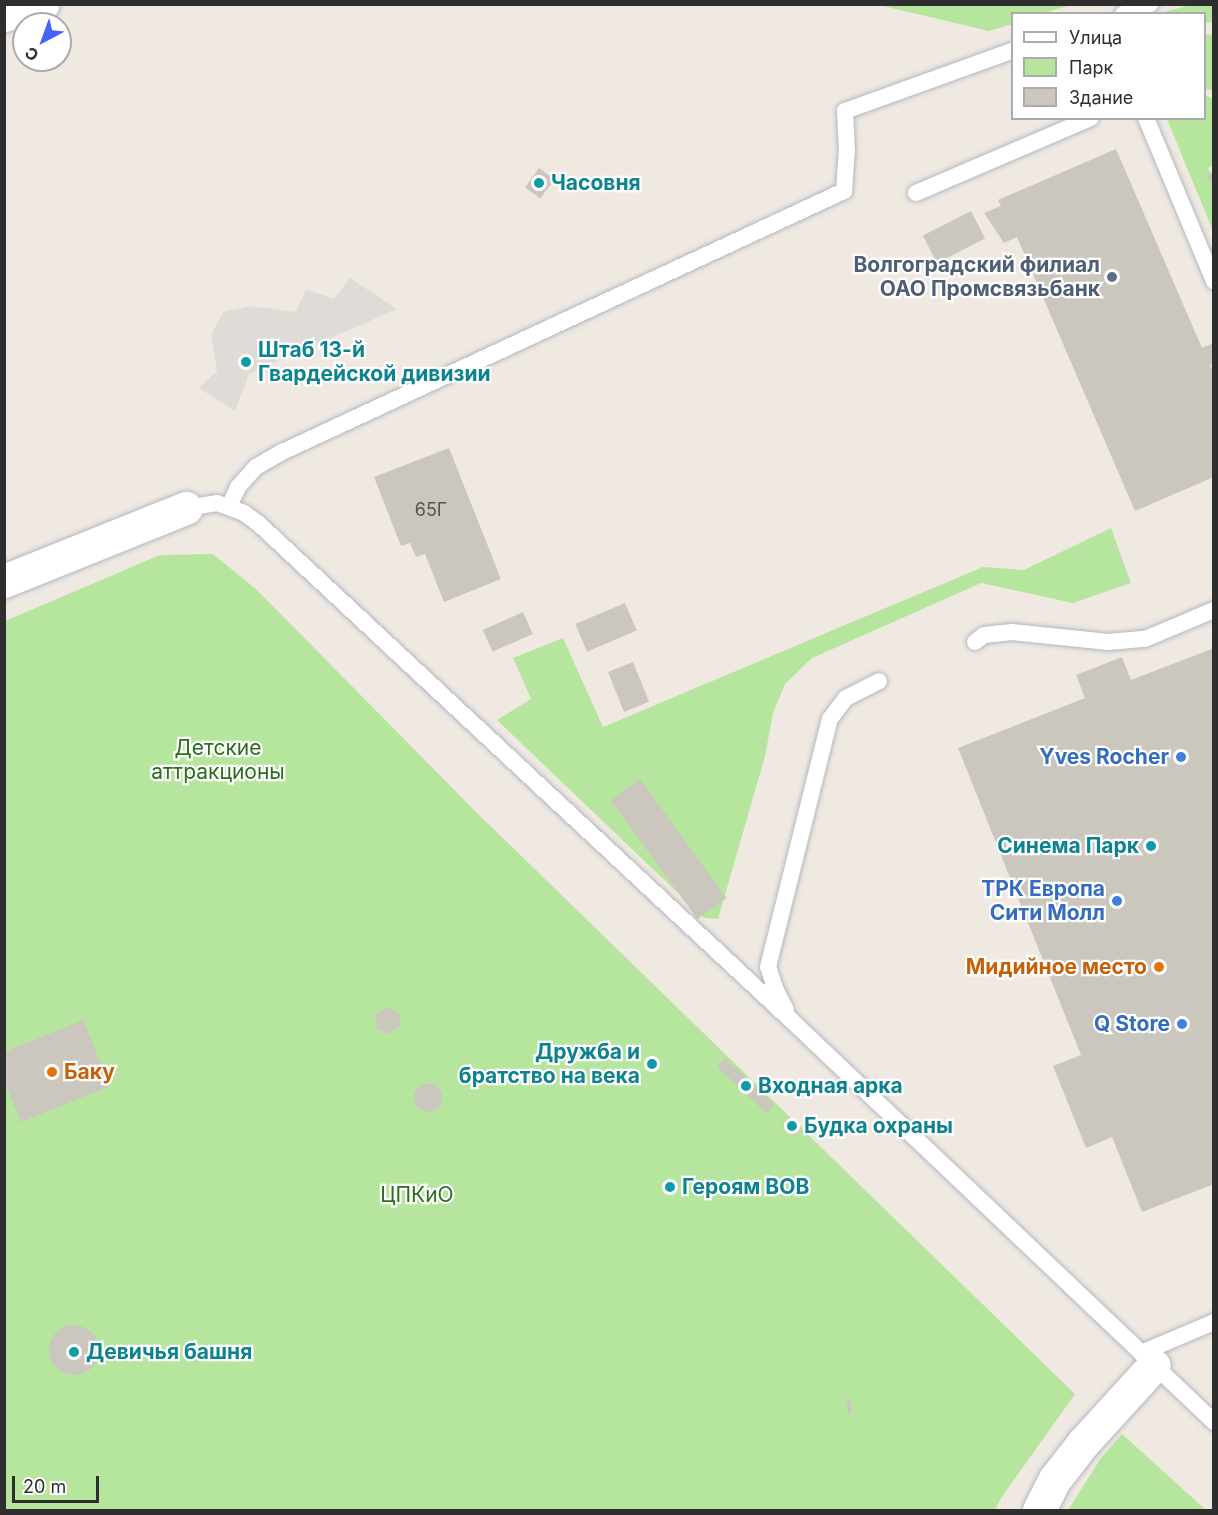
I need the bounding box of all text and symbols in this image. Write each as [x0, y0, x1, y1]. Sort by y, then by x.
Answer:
north arrow [12, 12, 72, 72]
legend [1011, 12, 1206, 120]
text: Улица [1069, 27, 1122, 48]
text: С [20, 43, 43, 66]
text: Парк [1069, 57, 1113, 78]
text: Здание [1069, 87, 1133, 108]
place label: Часовня [551, 170, 641, 196]
marker: Часовня [532, 176, 546, 190]
place label: Волгоградский филиал ОАО Промсвязьбанк [853, 252, 1100, 302]
marker: Волгоградский филиал ОАО Промсвязьбанк [1105, 270, 1119, 284]
place label: Штаб 13-й Гвардейской дивизии [258, 337, 491, 387]
marker: Штаб 13-й Гвардейской дивизии [239, 355, 253, 369]
house number: 65Г [415, 499, 447, 521]
park label: Детские аттракционы [151, 735, 285, 785]
place label: Yves Rocher [1039, 744, 1169, 770]
marker: Yves Rocher [1174, 750, 1188, 764]
place label: Синема Парк [997, 833, 1139, 859]
marker: Синема Парк [1144, 839, 1158, 853]
place label: ТРК Европа Сити Молл [981, 876, 1105, 926]
marker: ТРК Европа Сити Молл [1110, 894, 1124, 908]
place label: Мидийное место [966, 954, 1147, 980]
marker: Мидийное место [1152, 960, 1166, 974]
place label: Q Store [1094, 1011, 1170, 1037]
marker: Q Store [1175, 1017, 1189, 1031]
place label: Дружба и братство на века [459, 1039, 640, 1089]
marker: Дружба и братство на века [645, 1057, 659, 1071]
place label: Баку [64, 1059, 115, 1085]
marker: Баку [45, 1065, 59, 1079]
place label: Входная арка [758, 1073, 903, 1099]
marker: Входная арка [739, 1079, 753, 1093]
place label: Будка охраны [804, 1113, 953, 1139]
marker: Будка охраны [785, 1119, 799, 1133]
place label: Героям ВОВ [682, 1174, 809, 1200]
marker: Героям ВОВ [663, 1180, 677, 1194]
park label: ЦПКиО [380, 1182, 454, 1208]
place label: Девичья башня [86, 1339, 252, 1365]
marker: Девичья башня [67, 1345, 81, 1359]
scale bar [15, 1464, 102, 1502]
text: 20 m [23, 1476, 66, 1497]

